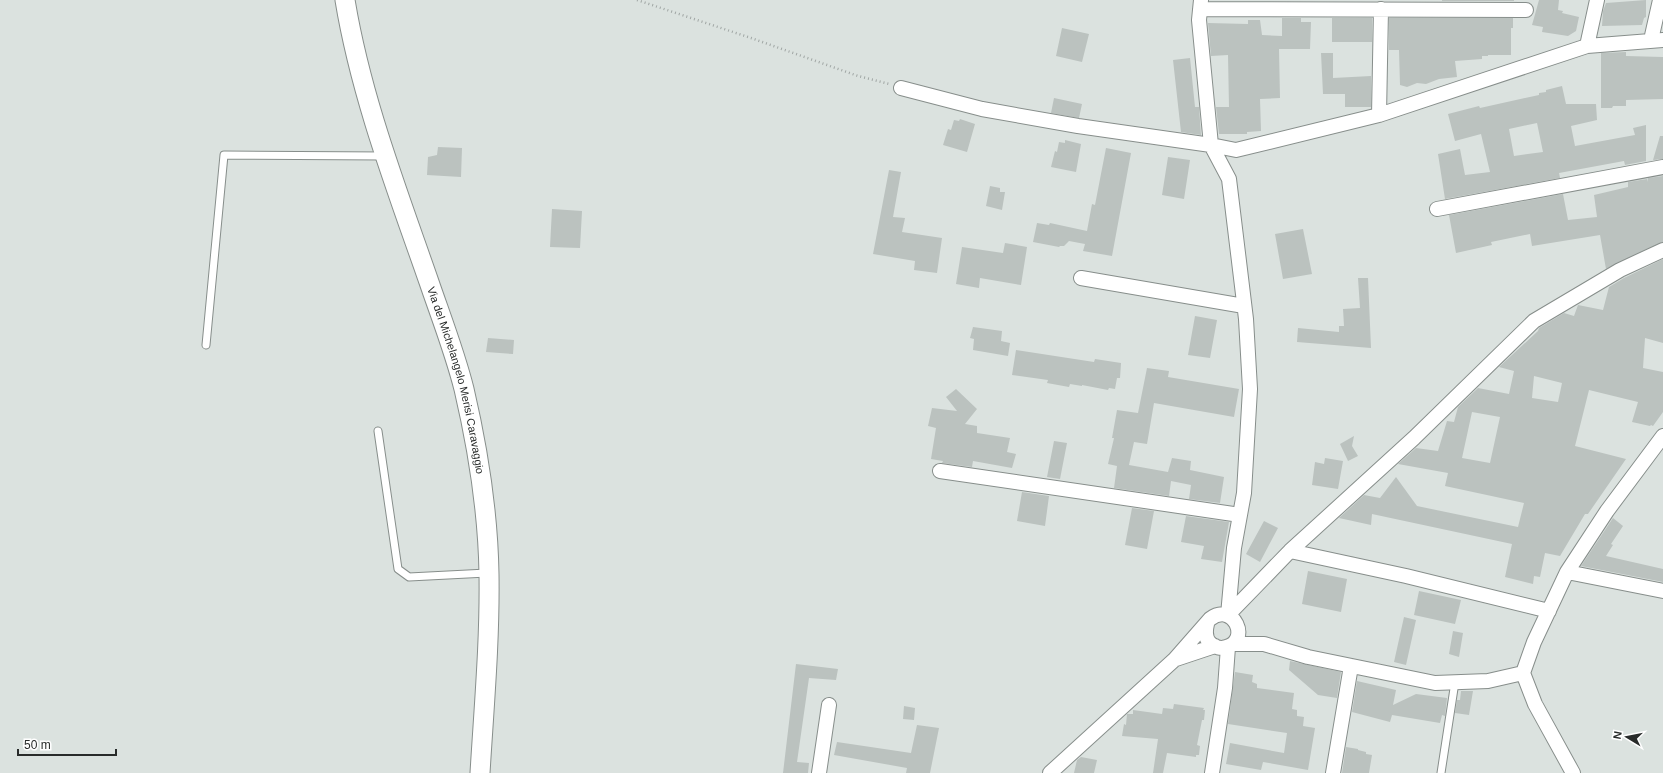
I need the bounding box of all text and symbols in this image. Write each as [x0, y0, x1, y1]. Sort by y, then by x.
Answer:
street label: Via del Michelangelo Merisi Caravaggio [425, 285, 486, 475]
north arrow [1607, 717, 1647, 757]
text: N [1611, 730, 1624, 740]
scale bar [18, 731, 116, 757]
text: 50 m [24, 738, 51, 752]

